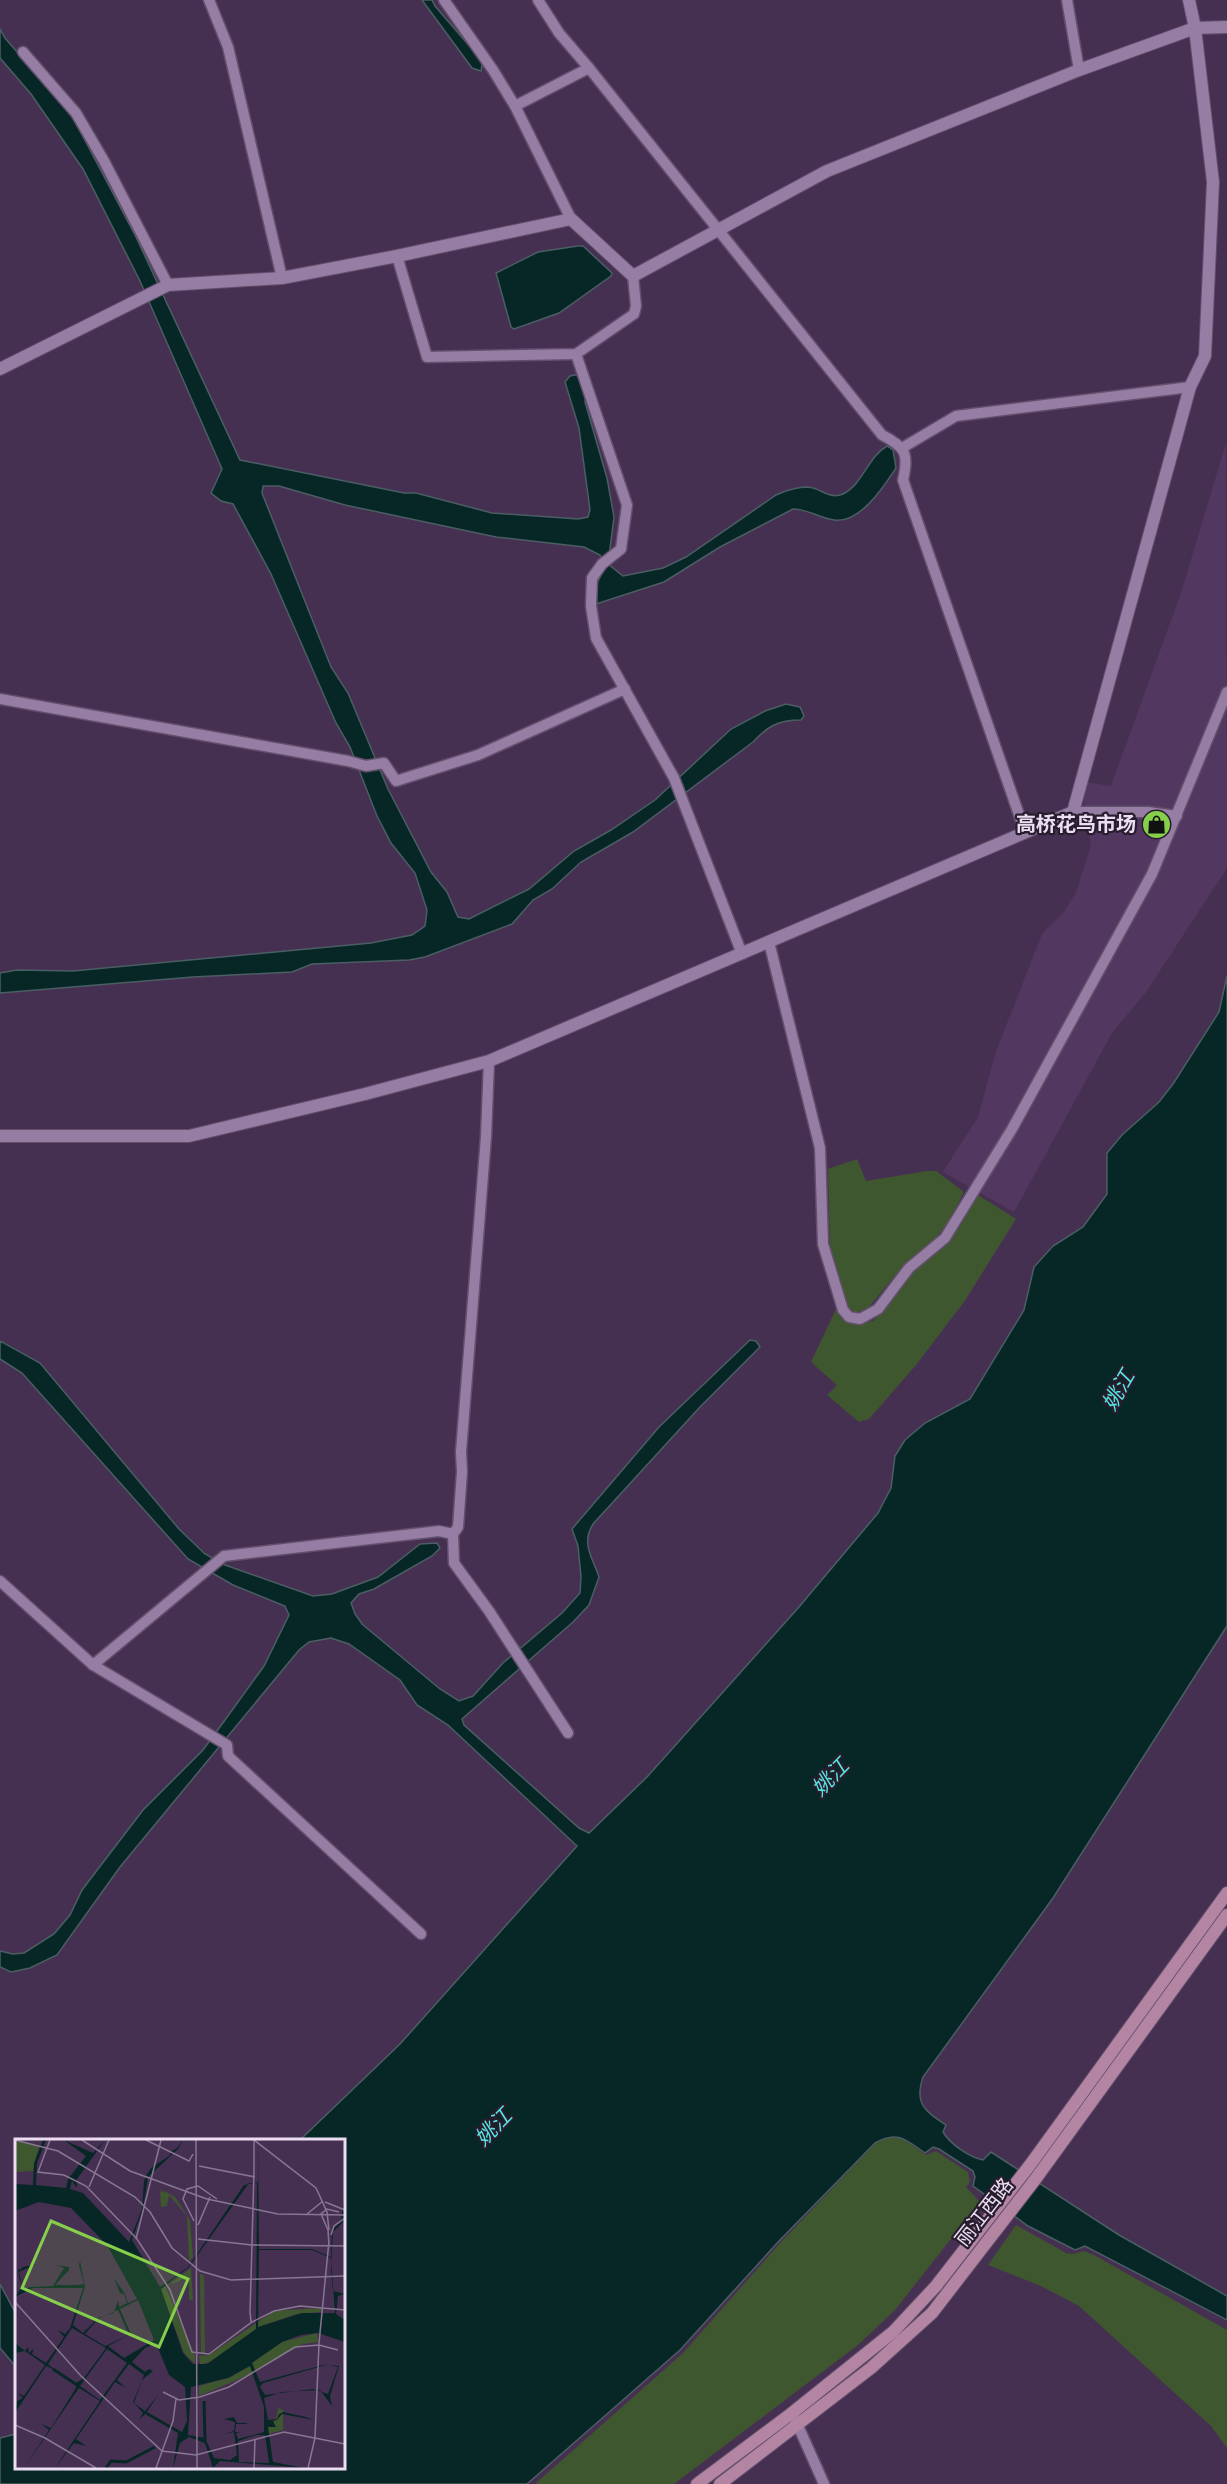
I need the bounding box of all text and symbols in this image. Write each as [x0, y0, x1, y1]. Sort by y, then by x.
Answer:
shop icon: 高桥花鸟市场 [1141, 808, 1173, 840]
place label: 高桥花鸟市场 [1016, 812, 1136, 836]
water label: 姚江 [1097, 1364, 1140, 1414]
water label: 姚江 [806, 1752, 855, 1801]
water label: 姚江 [469, 2102, 518, 2151]
inset map [15, 2139, 345, 2469]
street label: 丽江西路 [950, 2173, 1018, 2251]

